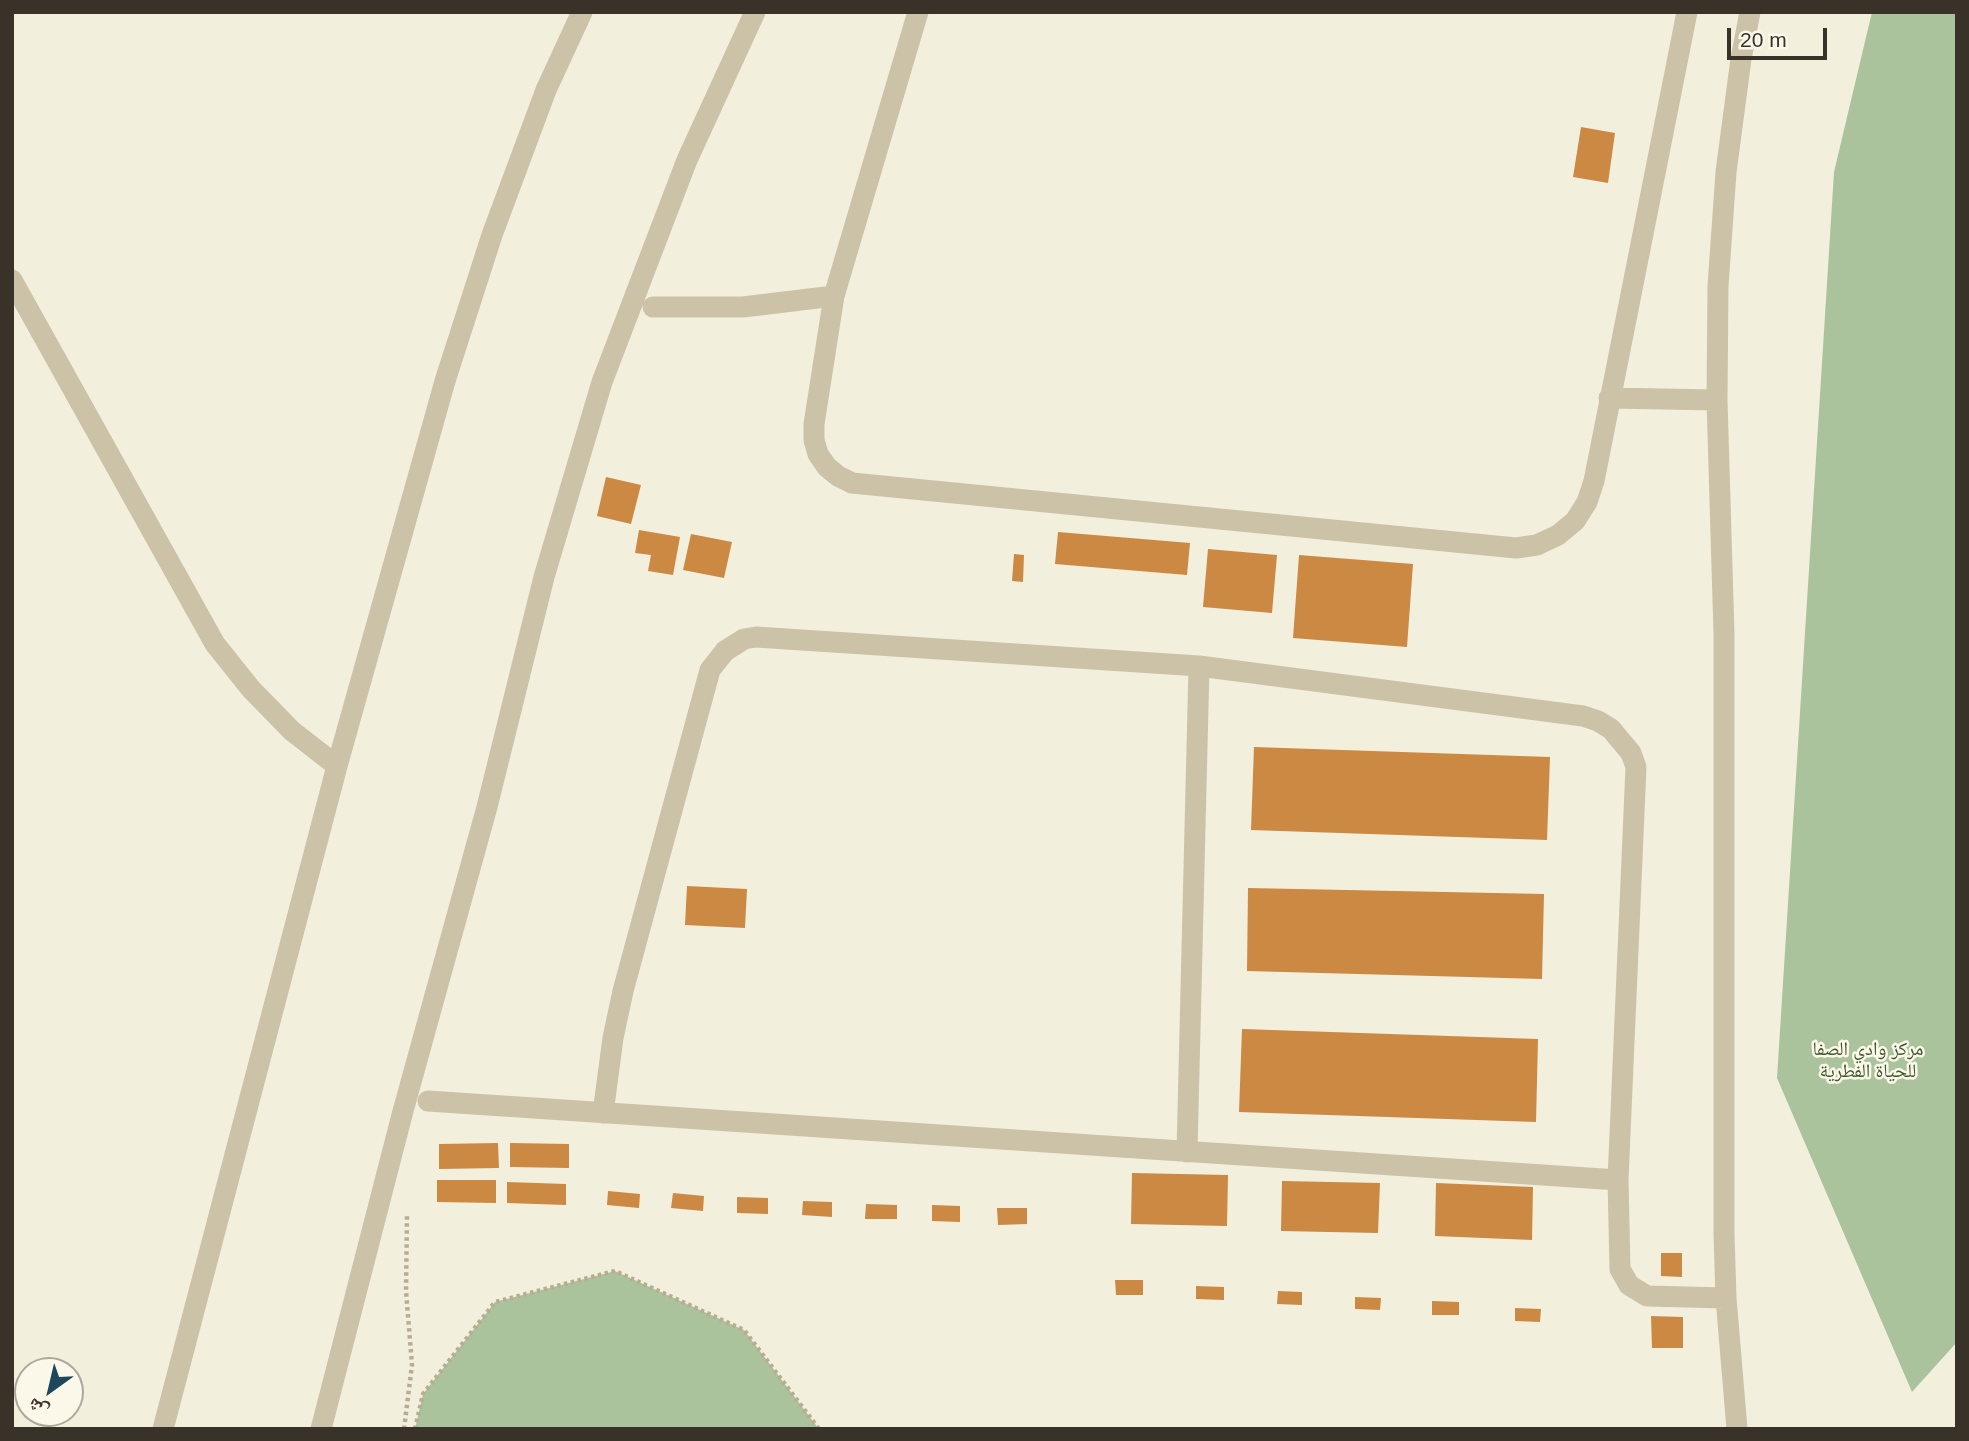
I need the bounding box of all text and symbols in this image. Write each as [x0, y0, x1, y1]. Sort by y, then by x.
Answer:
scale bar [1731, 14, 1831, 58]
text: 20 m [1740, 28, 1787, 51]
park label: مركز وادي الصفا للحياة الفطرية [1813, 1039, 1923, 1083]
north arrow [14, 1357, 84, 1427]
text: ش [24, 1394, 52, 1423]

